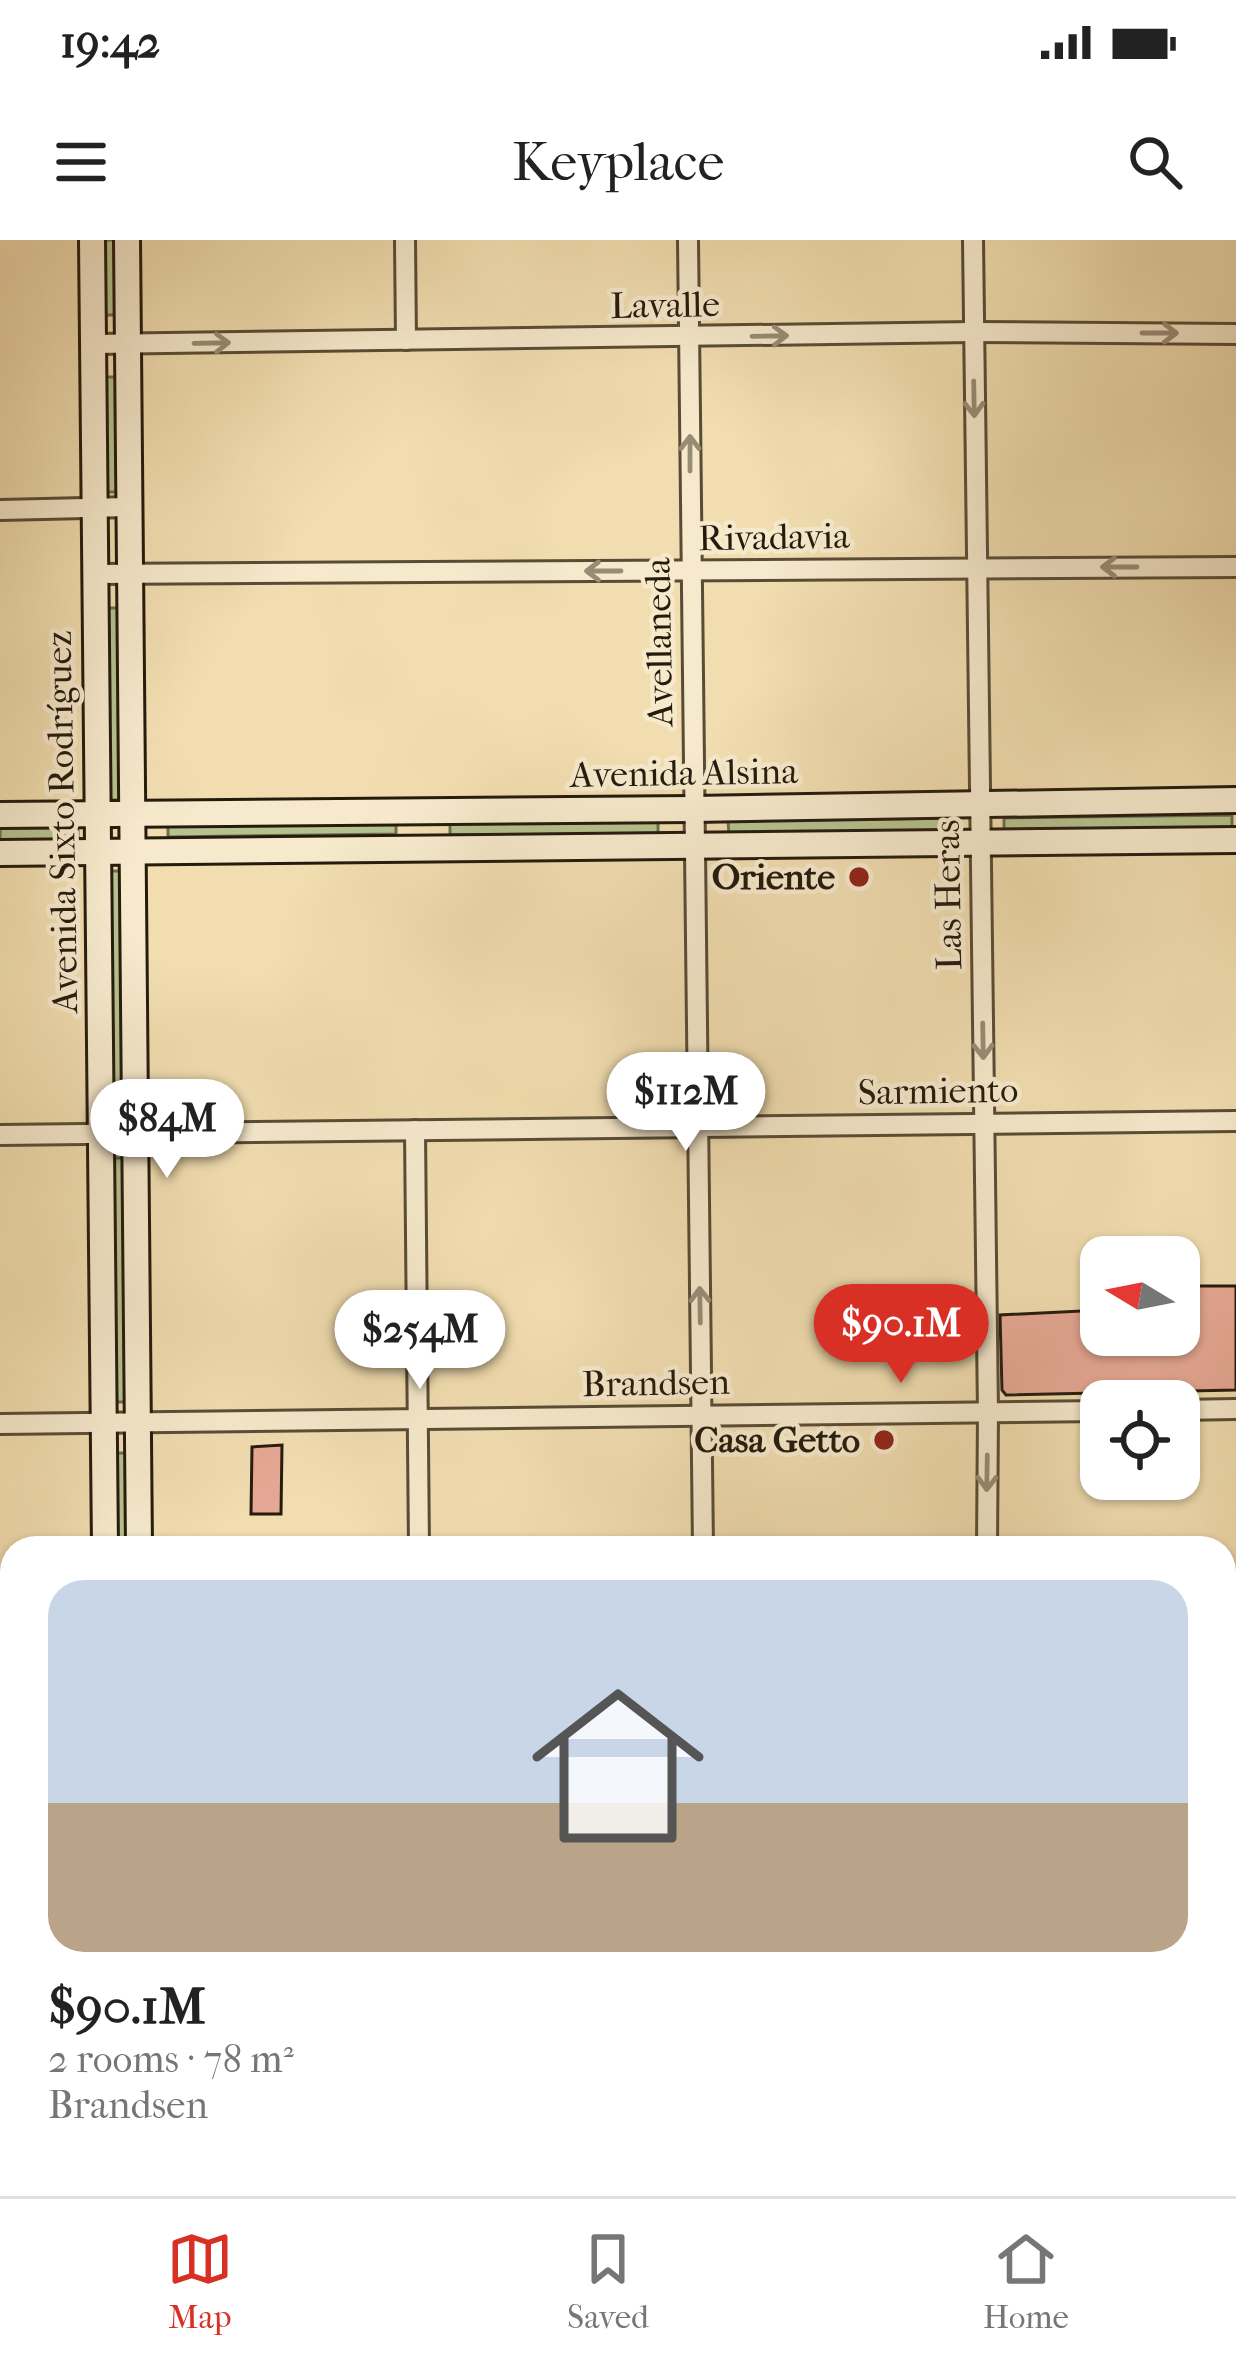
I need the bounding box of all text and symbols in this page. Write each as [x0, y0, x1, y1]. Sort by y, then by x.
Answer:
text: 19:42 [60, 16, 160, 69]
icon: menu [48, 129, 114, 195]
icon: search [1122, 129, 1188, 195]
text: Keyplace [512, 131, 724, 194]
street label: Lavalle [610, 283, 720, 327]
one-way arrow [1140, 322, 1179, 345]
one-way arrow [750, 325, 789, 348]
one-way arrow [192, 331, 231, 354]
one-way arrow [963, 379, 985, 418]
one-way arrow [679, 434, 701, 473]
street label: Rivadavia [698, 515, 850, 559]
one-way arrow [1100, 556, 1139, 578]
street label: Avellaneda [637, 557, 682, 729]
one-way arrow [584, 560, 623, 582]
street label: Avenida Sixto Rodríguez [38, 630, 86, 1016]
street label: Avenida Alsina [568, 750, 799, 796]
street label: Las Heras [926, 819, 970, 971]
place label: Oriente [712, 856, 835, 898]
marker: Oriente [846, 864, 872, 890]
one-way arrow [972, 1021, 994, 1060]
pin: $112M [602, 1052, 770, 1154]
text: $112M [633, 1068, 739, 1114]
street label: Sarmiento [857, 1069, 1019, 1113]
pin: $84M [96, 1079, 238, 1181]
text: $84M [117, 1095, 217, 1141]
north arrow [1080, 1236, 1200, 1356]
map controls [1080, 1236, 1200, 1500]
pin: $90.1M [803, 1284, 999, 1386]
one-way arrow [689, 1286, 712, 1325]
pin: $254M [336, 1290, 504, 1392]
text: $90.1M [841, 1300, 961, 1346]
text: $254M [361, 1306, 479, 1352]
street label: Brandsen [582, 1361, 730, 1405]
button: locate [1080, 1380, 1200, 1500]
place label: Casa Getto [694, 1419, 860, 1461]
marker: Casa Getto [871, 1427, 897, 1453]
one-way arrow [976, 1453, 998, 1492]
icon: home [510, 1658, 726, 1874]
text: $90.1M [48, 1976, 206, 2036]
text: 2 rooms · 78 m² [48, 2036, 294, 2082]
text: Brandsen [48, 2082, 208, 2128]
tab: Map [167, 2226, 233, 2337]
tab: Saved [567, 2226, 649, 2337]
tab: Home [983, 2226, 1069, 2337]

